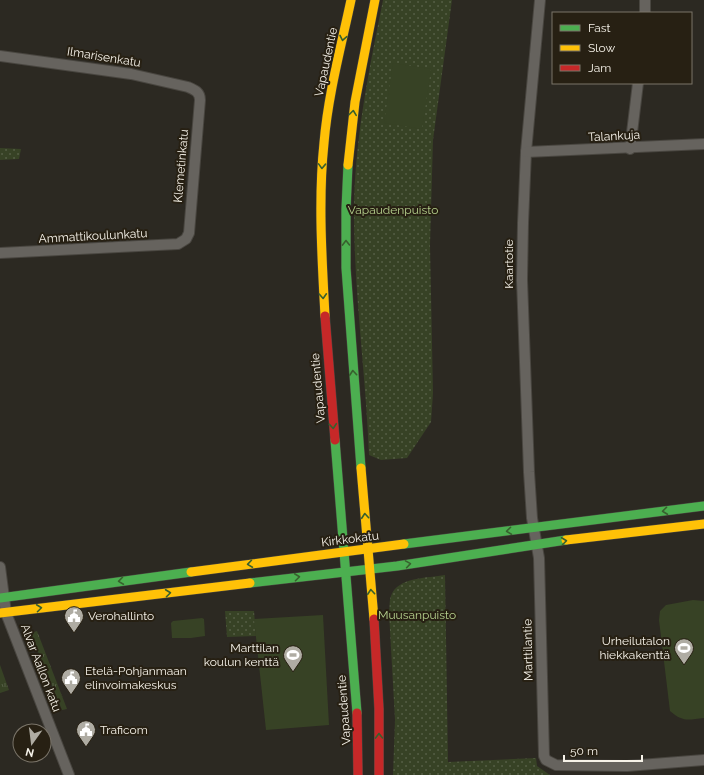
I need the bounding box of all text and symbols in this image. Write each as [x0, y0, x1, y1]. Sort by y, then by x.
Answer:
legend [552, 12, 692, 84]
text: Fast [588, 21, 611, 35]
street label: Vapaudentie [312, 26, 340, 98]
one-way arrow [339, 35, 347, 41]
text: Slow [588, 41, 615, 55]
street label: Ilmarisenkatu [66, 44, 142, 70]
text: Jam [588, 61, 611, 75]
one-way arrow [349, 110, 358, 116]
street label: Talankuja [588, 128, 640, 144]
street label: Klemetinkatu [171, 129, 191, 203]
one-way arrow [318, 163, 326, 169]
park label: Vapaudenpuisto [348, 203, 438, 217]
street label: Ammattikoulunkatu [38, 226, 148, 246]
street label: Kaartotie [502, 239, 516, 289]
one-way arrow [342, 240, 350, 246]
one-way arrow [319, 293, 328, 299]
street label: Vapaudentie [308, 352, 328, 424]
one-way arrow [349, 370, 358, 376]
one-way arrow [329, 423, 338, 429]
one-way arrow [662, 506, 668, 515]
one-way arrow [361, 513, 370, 519]
one-way arrow [505, 526, 512, 535]
street label: Kirkkokatu [320, 529, 380, 549]
one-way arrow [561, 537, 567, 546]
one-way arrow [247, 559, 253, 568]
one-way arrow [405, 560, 411, 569]
one-way arrow [294, 573, 300, 582]
one-way arrow [118, 576, 124, 585]
one-way arrow [165, 588, 171, 597]
one-way arrow [367, 589, 376, 595]
one-way arrow [36, 603, 42, 612]
public building icon: Verohallinto [63, 605, 85, 633]
park label: Muusanpuisto [378, 608, 456, 622]
place label: Verohallinto [88, 609, 154, 623]
street label: Marttilantie [520, 619, 536, 681]
street label: Alvar Aallon katu [18, 622, 64, 714]
place label: Urheilutalon hiekkakenttä [600, 634, 670, 662]
sports icon: Urheilutalon hiekkakenttä [673, 637, 695, 665]
place label: Marttilan koulun kenttä [204, 641, 279, 669]
sports icon: Marttilan koulun kenttä [282, 644, 304, 672]
place label: Etelä-Pohjanmaan elinvoimakeskus [85, 664, 187, 692]
public building icon: Etelä-Pohjanmaan elinvoimakeskus [60, 667, 82, 695]
street label: Vapaudentie [335, 674, 353, 746]
public building icon: Traficom [75, 719, 97, 747]
north arrow [12, 723, 52, 763]
place label: Traficom [100, 723, 148, 737]
one-way arrow [375, 733, 384, 739]
scale bar [564, 737, 642, 763]
text: 50 m [570, 744, 598, 758]
text: N [24, 745, 35, 760]

